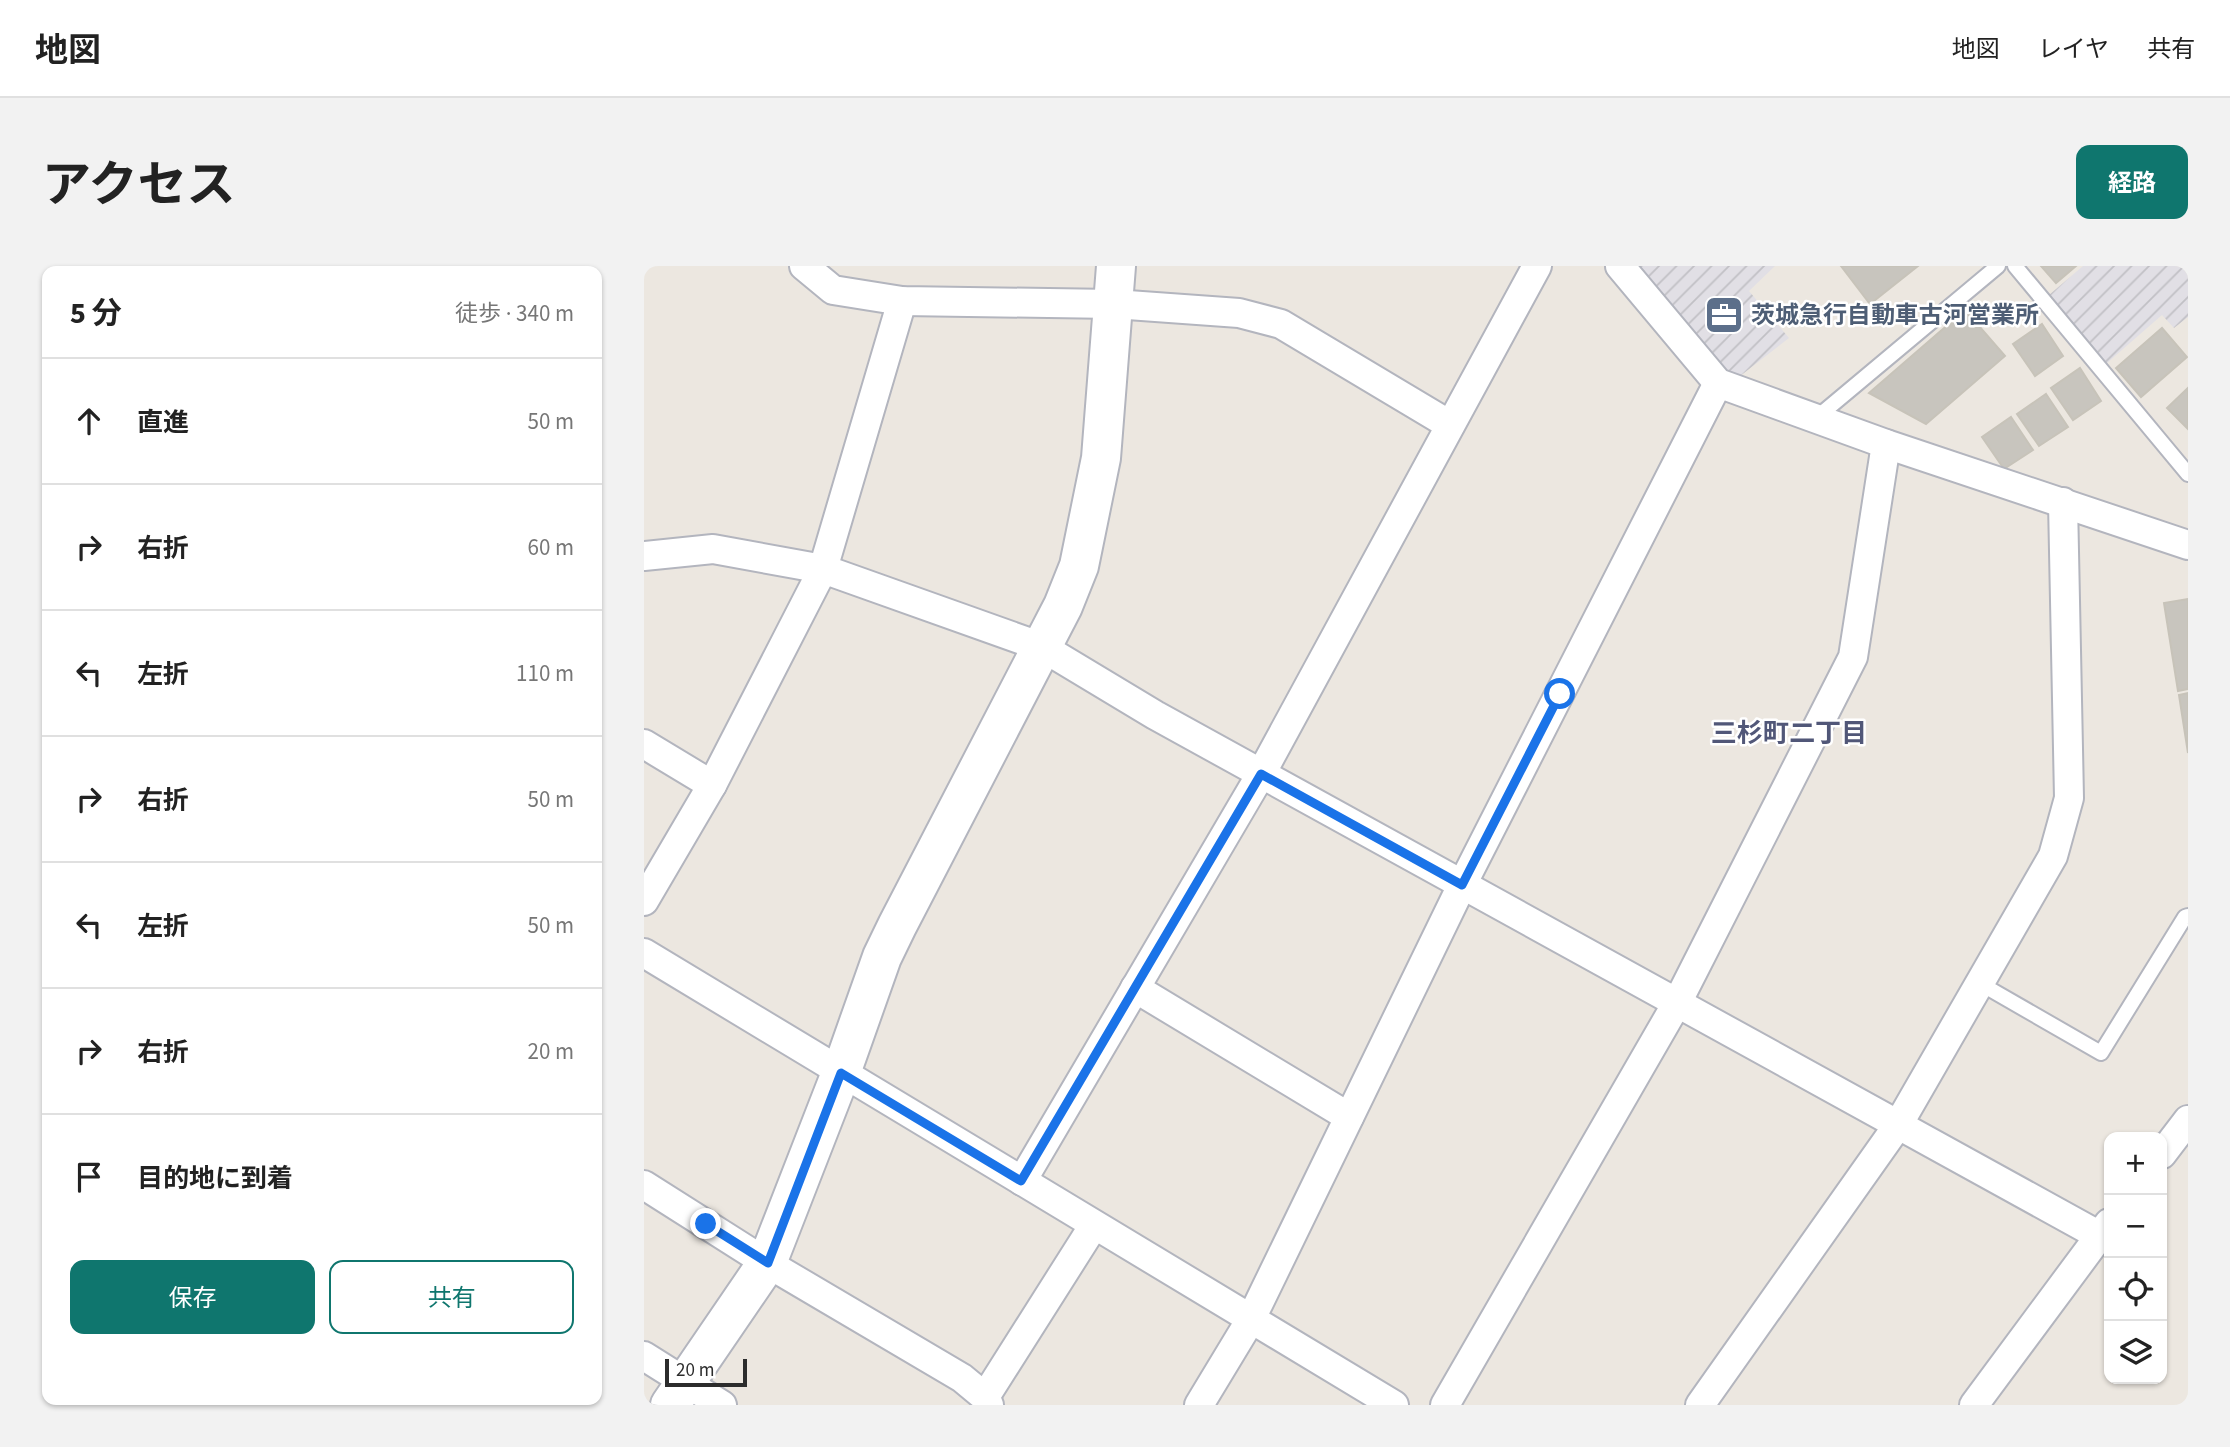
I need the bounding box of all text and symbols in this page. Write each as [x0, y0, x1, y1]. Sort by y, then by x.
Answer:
text: 地図 [35, 27, 101, 74]
text: 地図 [1952, 32, 2000, 67]
text: レイヤ [2038, 32, 2109, 67]
text: 共有 [2147, 32, 2195, 67]
button: 経路 [2076, 145, 2188, 219]
text: アクセス [42, 151, 236, 221]
text: 5 分 [70, 292, 122, 335]
office icon: 茨城急行自動車古河営業所 [1703, 294, 1745, 336]
text: 徒歩 · 340 m [455, 297, 574, 330]
place label: 茨城急行自動車古河営業所 [1751, 298, 2039, 333]
icon: ahead [70, 402, 108, 440]
text: 直進 [137, 404, 189, 441]
text: 50 m [527, 405, 574, 438]
icon: right [70, 528, 108, 566]
text: 右折 [137, 530, 189, 567]
text: 60 m [527, 531, 574, 564]
icon: left [70, 654, 108, 692]
text: 左折 [137, 656, 189, 693]
text: 110 m [516, 657, 574, 690]
route start [1544, 678, 1575, 709]
district label: 三杉町二丁目 [1711, 715, 1867, 752]
icon: right [70, 780, 108, 818]
text: 右折 [137, 782, 189, 819]
text: 50 m [527, 783, 574, 816]
icon: left [70, 906, 108, 944]
text: 左折 [137, 908, 189, 945]
text: 50 m [527, 909, 574, 942]
icon: right [70, 1032, 108, 1070]
text: 右折 [137, 1034, 189, 1071]
text: 20 m [527, 1035, 574, 1068]
map controls [2104, 1132, 2167, 1384]
button: + [2104, 1132, 2167, 1195]
icon: arrive [70, 1158, 108, 1196]
text: 目的地に到着 [137, 1160, 293, 1197]
button: − [2104, 1195, 2167, 1258]
route end [690, 1208, 721, 1239]
button: locate [2104, 1258, 2167, 1321]
button: 保存 [70, 1260, 315, 1334]
button: 共有 [329, 1260, 574, 1334]
button: layers [2104, 1321, 2167, 1384]
scale bar [665, 1356, 747, 1388]
text: 20 m [676, 1357, 714, 1384]

